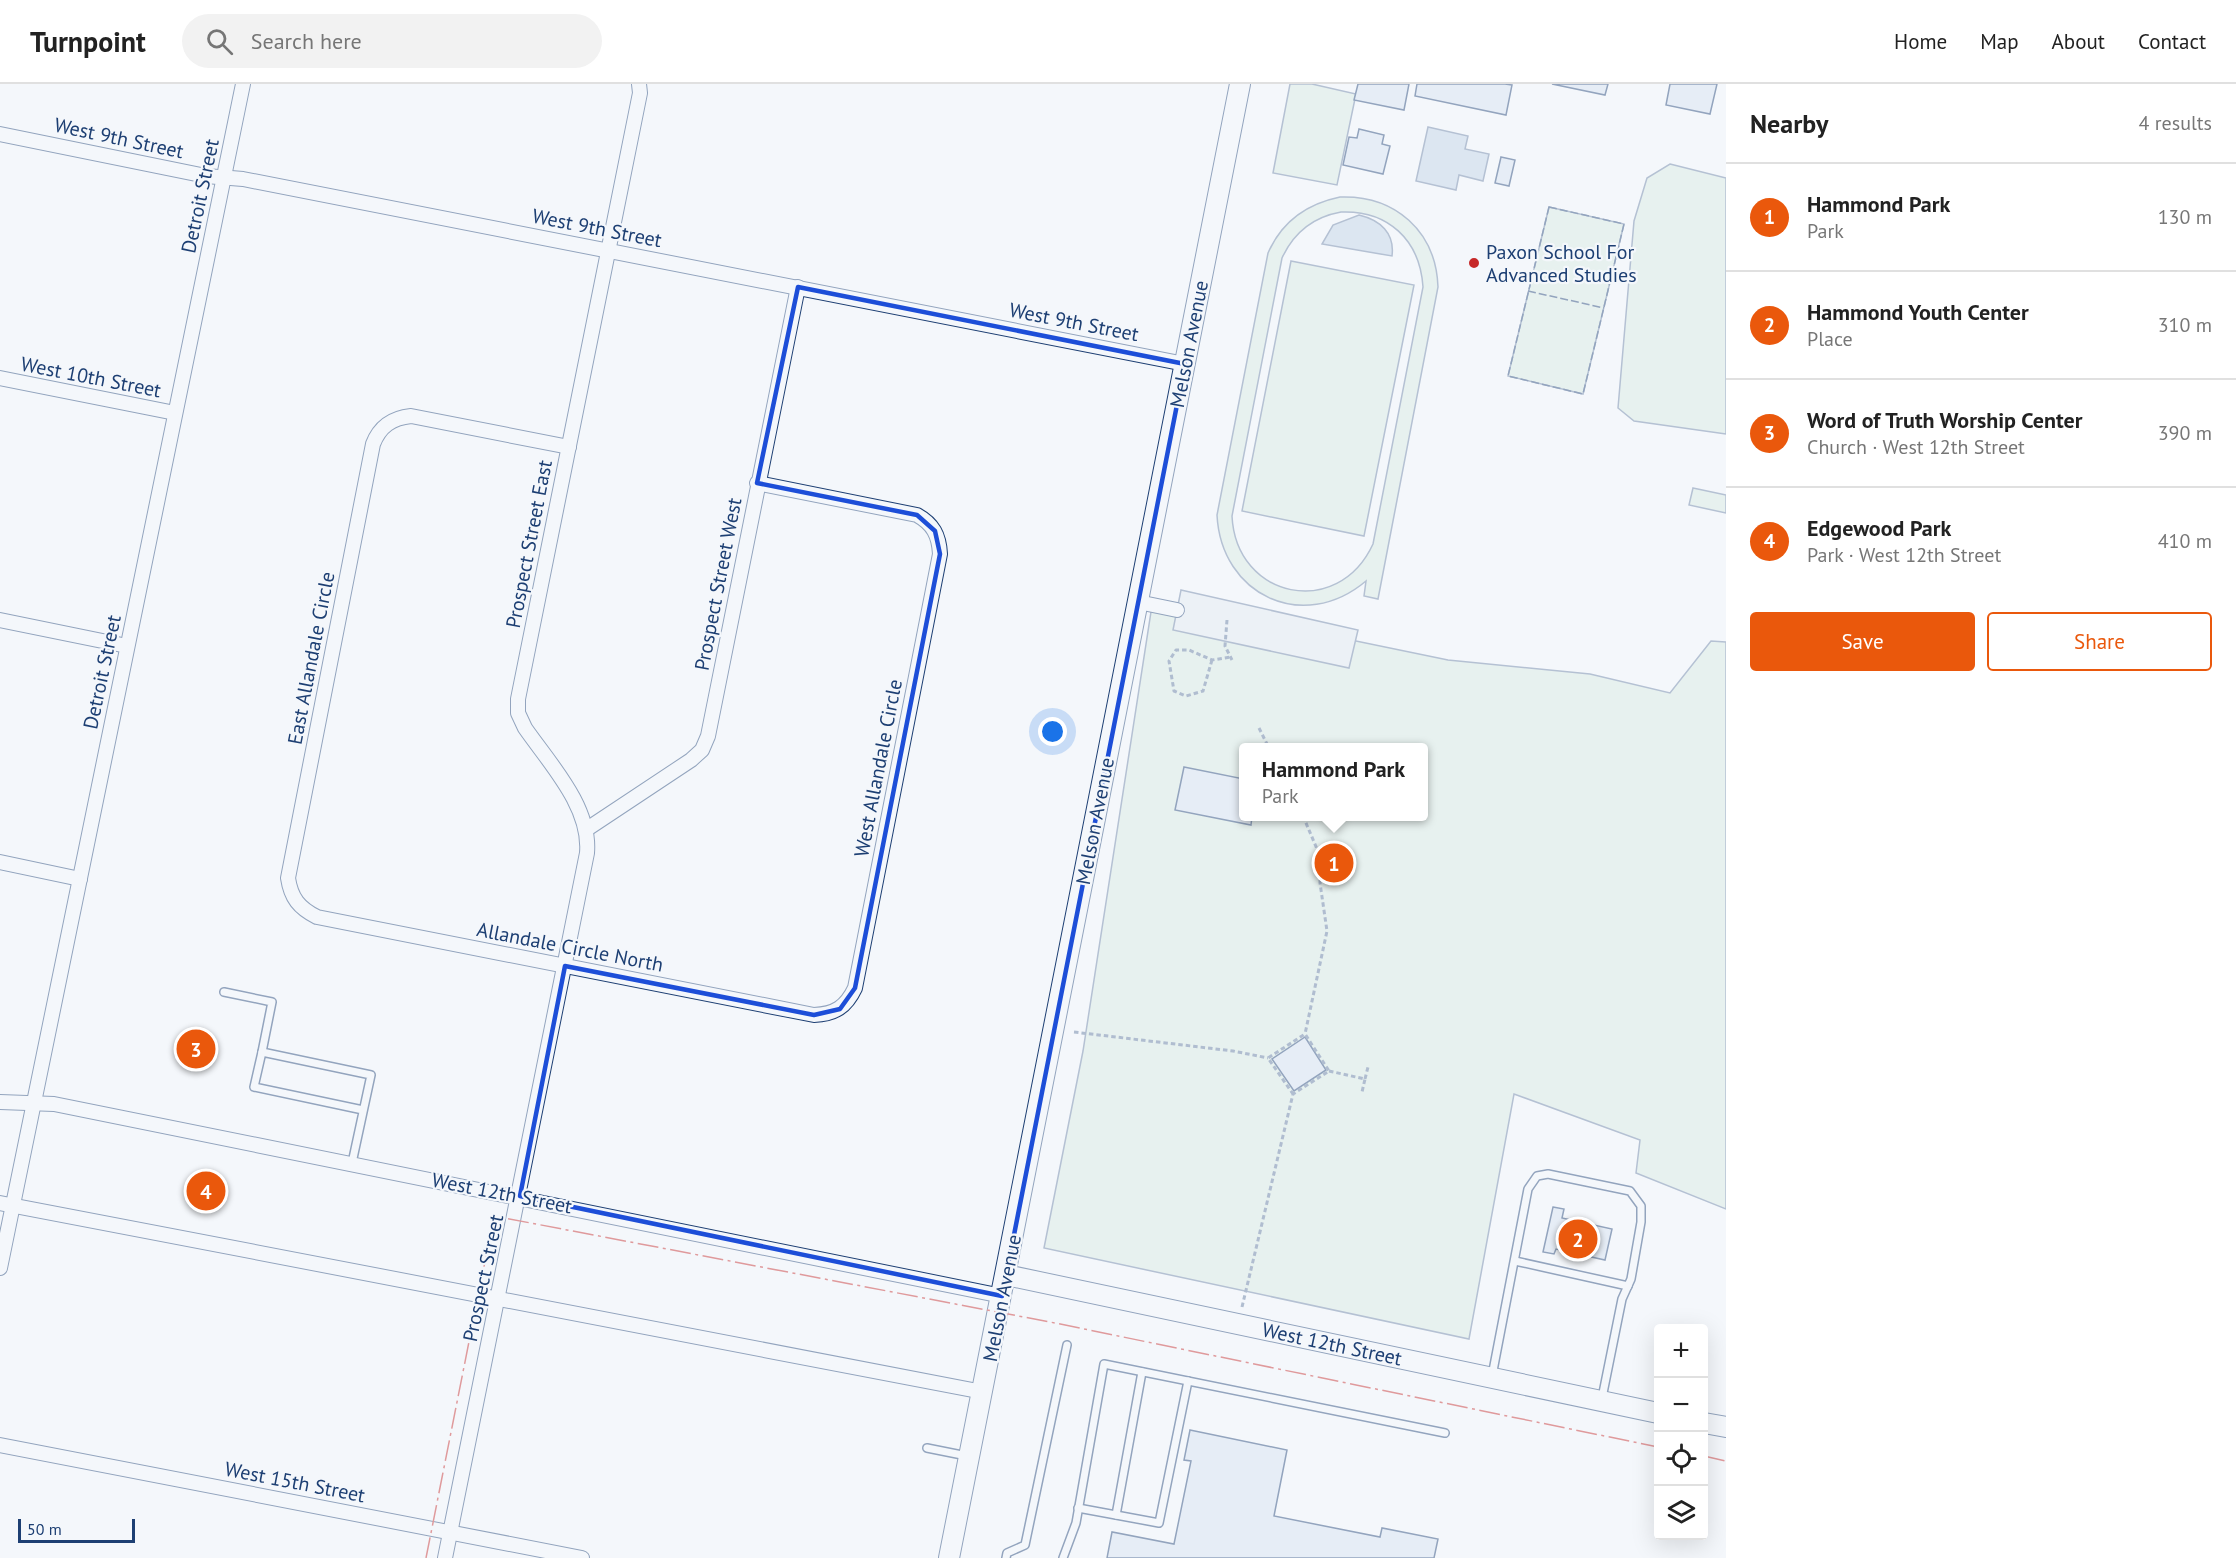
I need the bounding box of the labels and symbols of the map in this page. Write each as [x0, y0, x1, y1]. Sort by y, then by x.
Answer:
street label: West 9th Street [52, 112, 186, 164]
street label: Detroit Street [175, 136, 225, 255]
street label: West 9th Street [530, 203, 664, 253]
place label: Paxon School For Advanced Studies [1486, 239, 1637, 288]
marker: Paxon School For Advanced Studies [1467, 256, 1481, 270]
street label: Melson Avenue [1164, 278, 1214, 410]
street label: West 9th Street [1007, 297, 1141, 347]
street label: West 10th Street [19, 351, 164, 403]
street label: Prospect Street East [500, 458, 558, 630]
street label: Prospect Street West [688, 495, 748, 673]
street label: East Allandale Circle [282, 569, 340, 747]
street label: Detroit Street [77, 612, 127, 731]
street label: West Allandale Circle [848, 677, 908, 859]
your location [1038, 717, 1067, 746]
street label: Melson Avenue [1070, 755, 1120, 887]
pin: 1 [1314, 840, 1354, 886]
street label: Allandale Circle North [475, 916, 665, 978]
pin: 3 [176, 1026, 216, 1072]
street label: West 12th Street [430, 1167, 575, 1219]
pin: 4 [186, 1168, 226, 1214]
street label: Prospect Street [457, 1212, 509, 1344]
pin: 2 [1558, 1216, 1598, 1262]
street label: Melson Avenue [977, 1232, 1027, 1364]
street label: West 12th Street [1260, 1316, 1405, 1372]
street label: West 15th Street [223, 1456, 368, 1508]
scale bar [18, 1516, 135, 1544]

